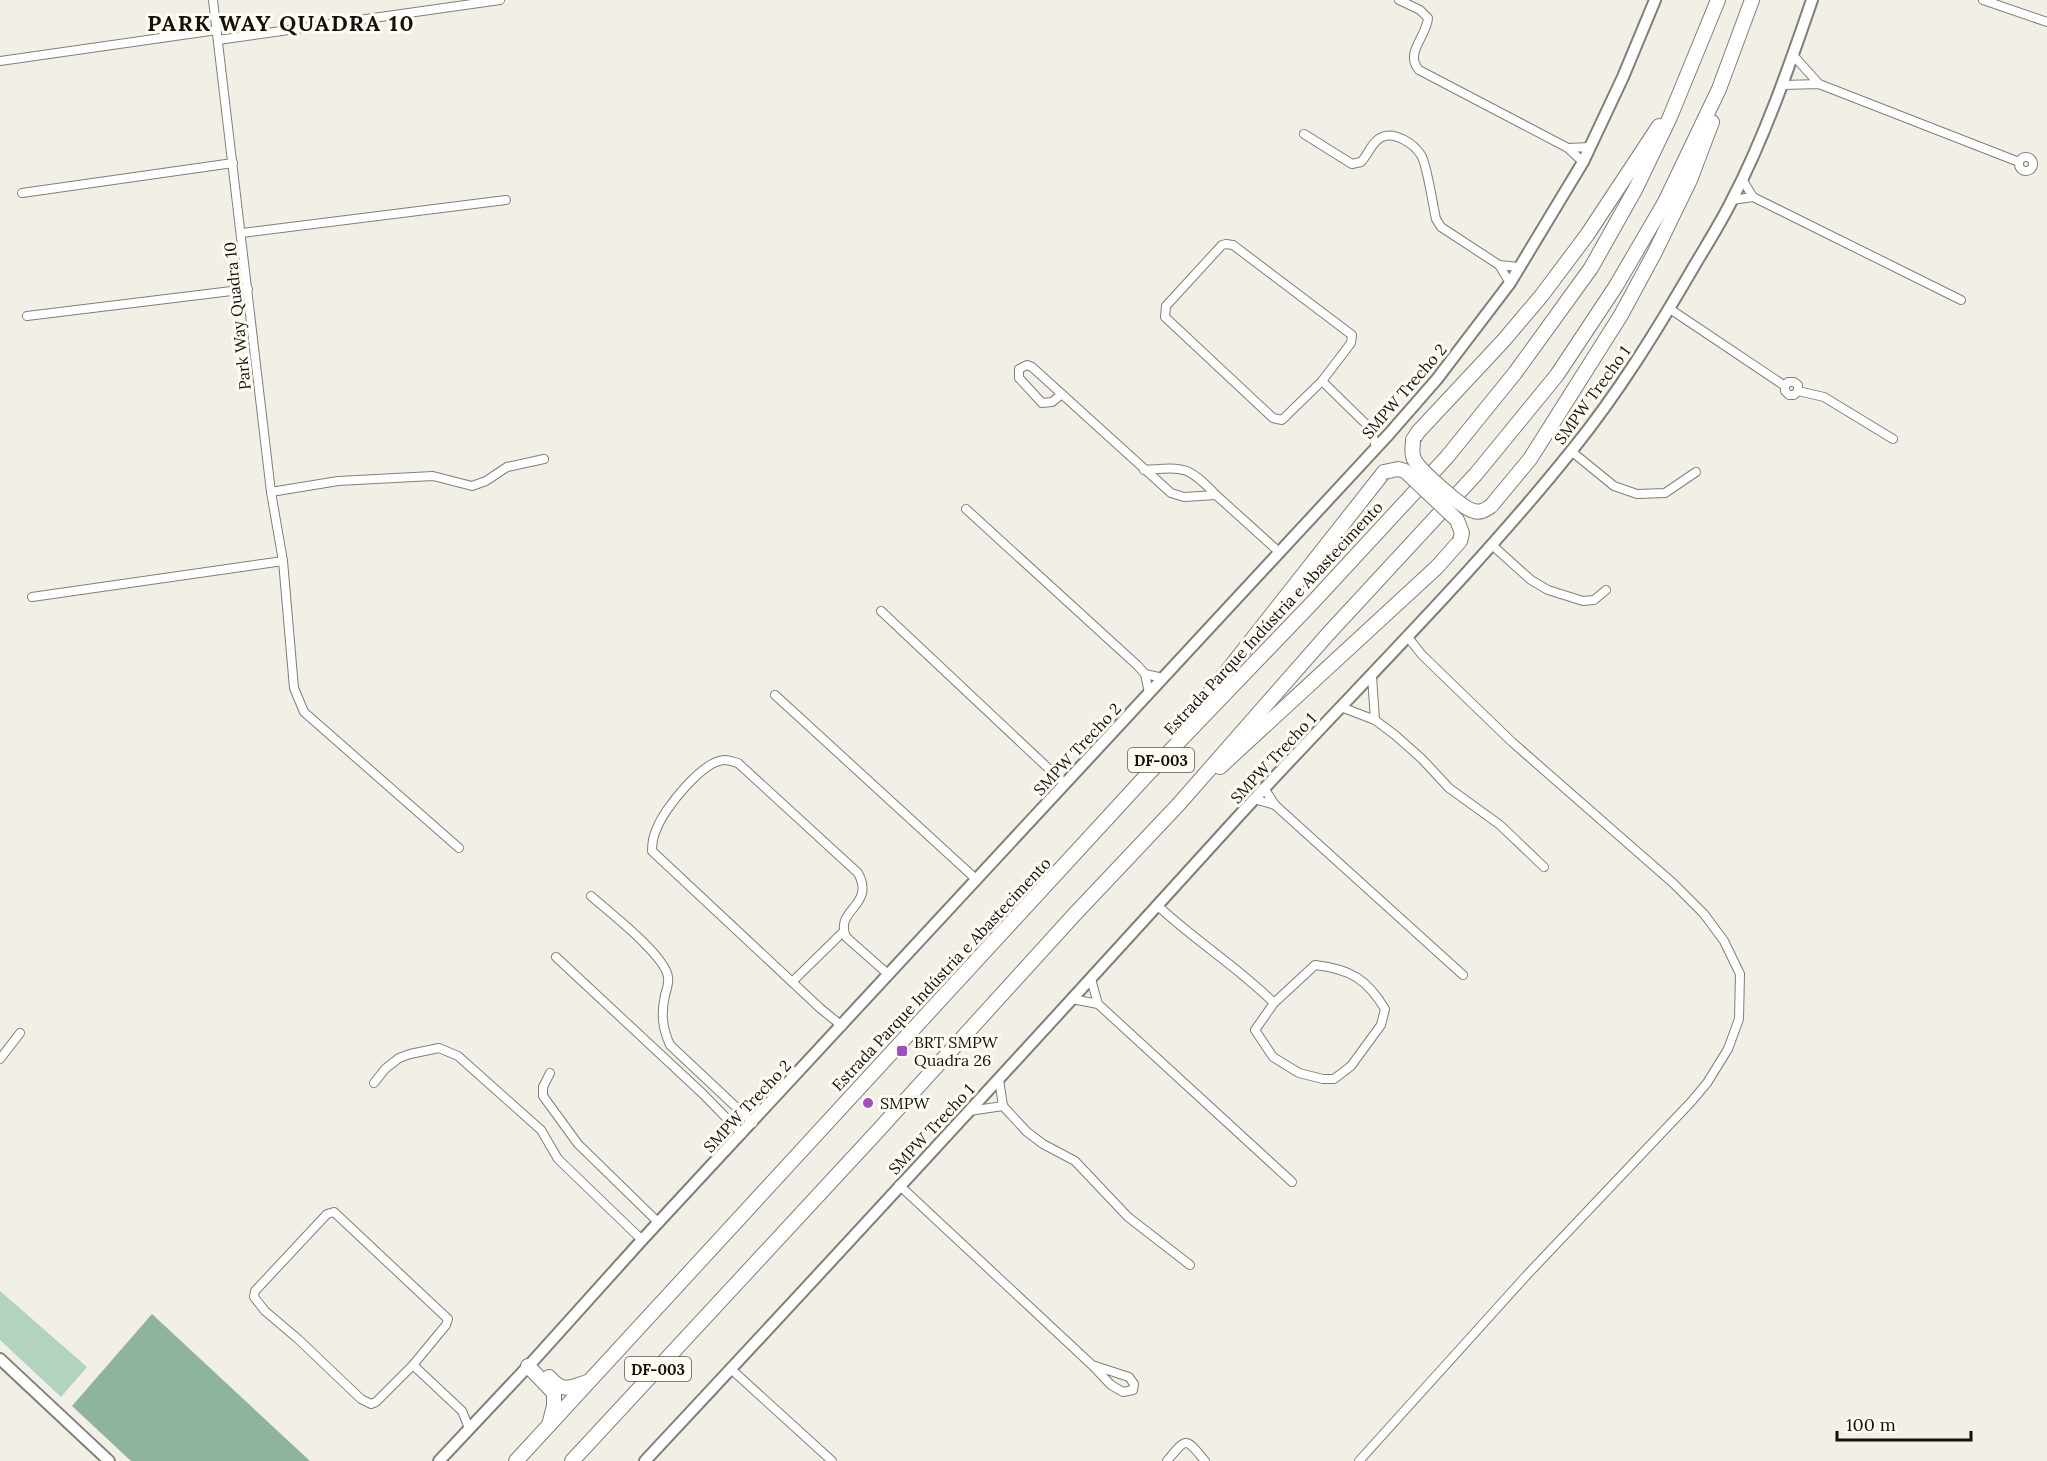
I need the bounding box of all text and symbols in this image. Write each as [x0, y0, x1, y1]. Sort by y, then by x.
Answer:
district label: PARK WAY QUADRA 10 [147, 9, 415, 37]
street label: Park Way Quadra 10 [219, 241, 255, 391]
street label: SMPW Trecho 2 [1357, 339, 1451, 443]
street label: SMPW Trecho 1 [1550, 342, 1634, 448]
street label: Estrada Parque Indústria e Abastecimento [1159, 497, 1387, 739]
street label: SMPW Trecho 2 [1029, 699, 1125, 799]
street label: SMPW Trecho 1 [1226, 708, 1320, 807]
road number: DF-003 [1128, 748, 1194, 772]
street label: Estrada Parque Indústria e Abastecimento [827, 853, 1055, 1095]
place label: BRT SMPW Quadra 26 [914, 1032, 999, 1070]
marker: BRT SMPW Quadra 26 [895, 1044, 909, 1058]
street label: SMPW Trecho 2 [699, 1056, 795, 1156]
street label: SMPW Trecho 1 [884, 1079, 978, 1178]
place label: SMPW [880, 1093, 930, 1113]
marker: SMPW [861, 1096, 875, 1110]
road number: DF-003 [625, 1357, 691, 1381]
scale bar [1837, 1404, 1970, 1442]
text: 100 m [1846, 1413, 1896, 1436]

